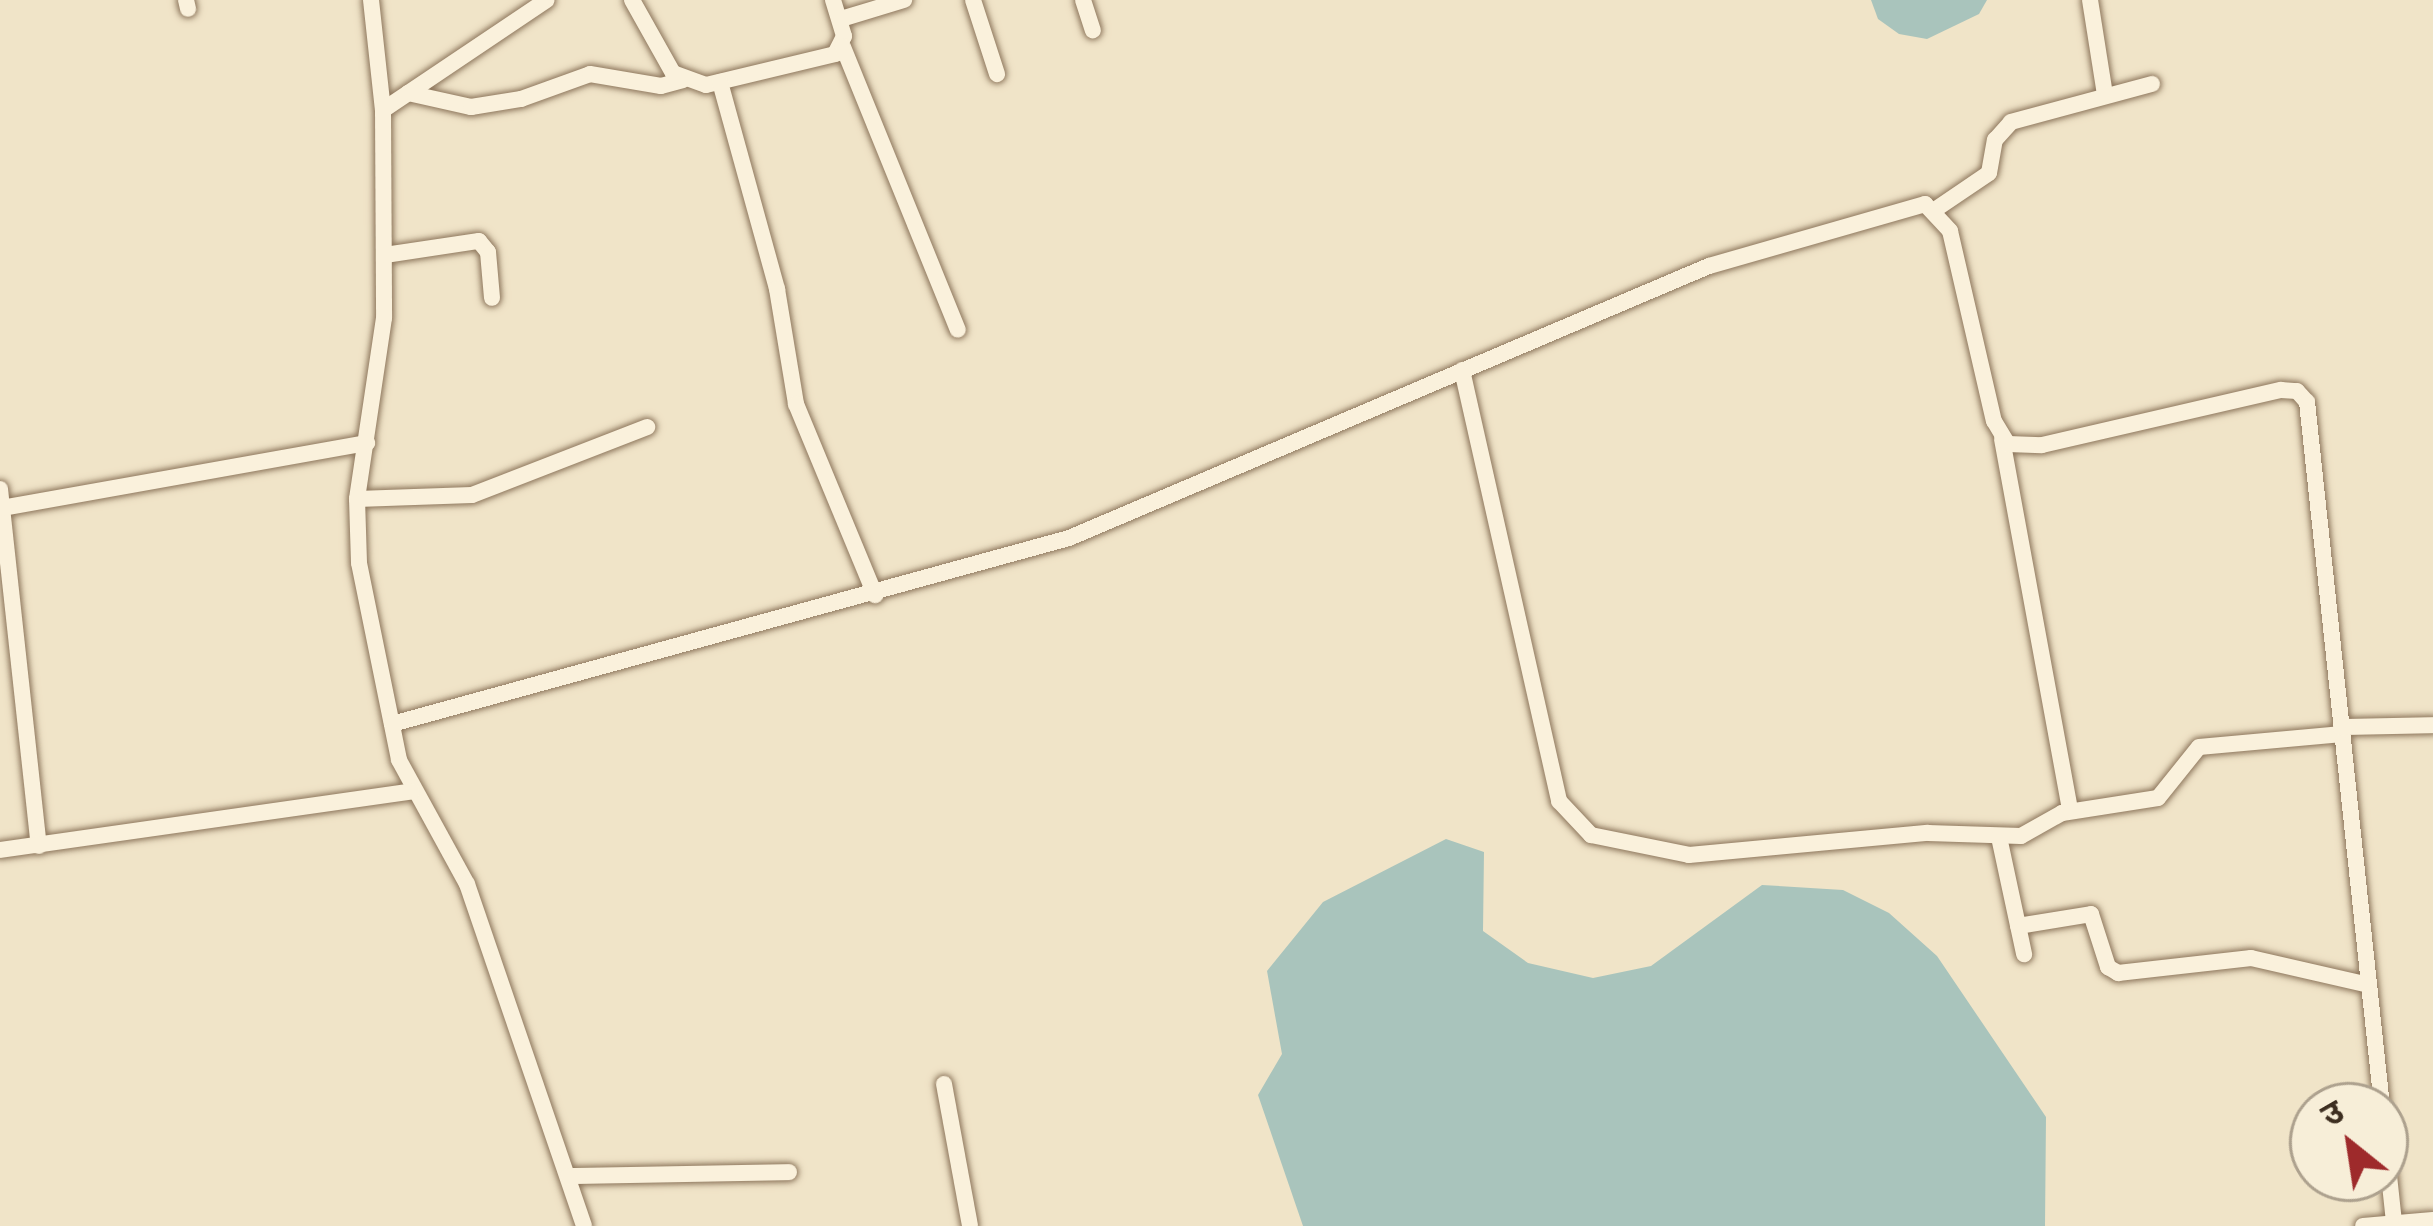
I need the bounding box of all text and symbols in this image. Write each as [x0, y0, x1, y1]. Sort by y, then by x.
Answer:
north arrow [2289, 1082, 2409, 1202]
text: उ [2314, 1090, 2351, 1136]

